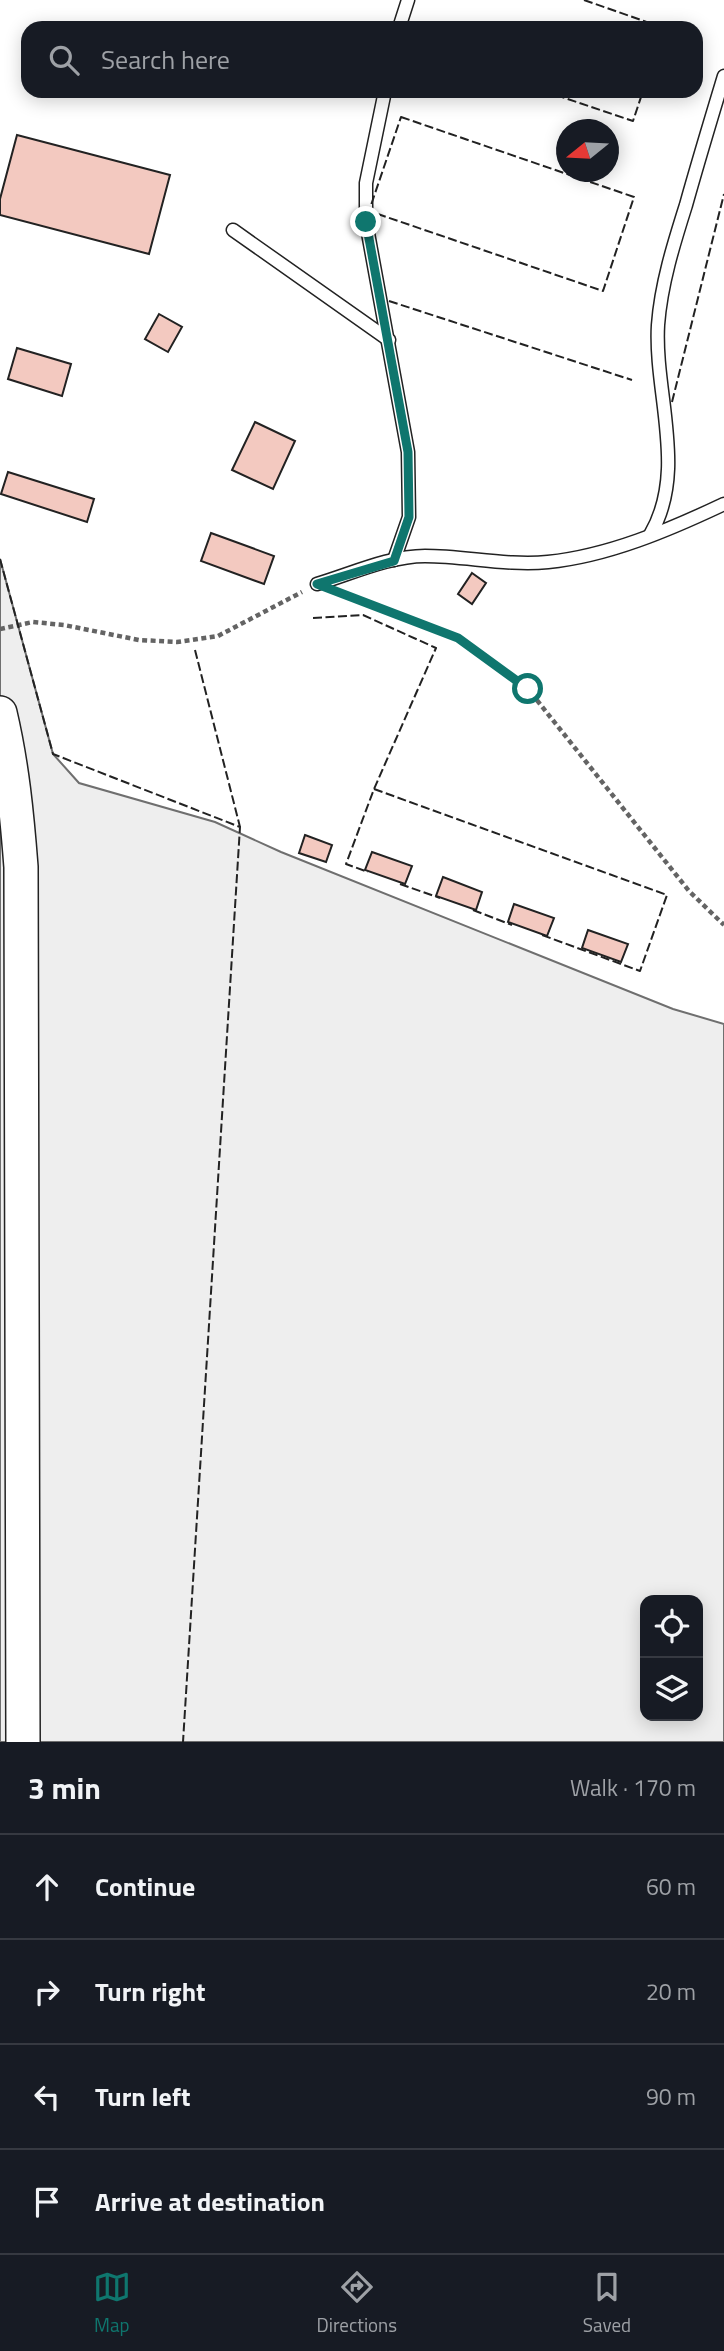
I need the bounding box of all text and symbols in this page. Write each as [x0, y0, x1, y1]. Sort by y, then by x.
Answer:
search box [21, 21, 703, 98]
text: Search here [101, 40, 230, 79]
icon: search [45, 41, 83, 79]
north arrow [556, 119, 619, 182]
route end [350, 206, 381, 237]
route start [512, 673, 543, 704]
map controls [640, 1595, 703, 1721]
button: locate [640, 1595, 703, 1658]
button: layers [640, 1658, 703, 1721]
text: 3 min [28, 1765, 101, 1811]
text: Walk · 170 m [570, 1770, 696, 1805]
text: Continue [95, 1867, 195, 1906]
icon: ahead [28, 1868, 66, 1906]
text: 60 m [646, 1869, 696, 1904]
text: Turn right [95, 1972, 206, 2011]
icon: right [28, 1973, 66, 2011]
text: 20 m [646, 1974, 696, 2009]
text: Turn left [95, 2077, 190, 2116]
icon: left [28, 2078, 66, 2116]
text: 90 m [646, 2079, 696, 2114]
text: Arrive at destination [95, 2182, 325, 2221]
icon: arrive [28, 2183, 66, 2221]
tab: Map [93, 2268, 131, 2339]
tab: Directions [317, 2268, 397, 2339]
tab: Saved [583, 2268, 631, 2339]

